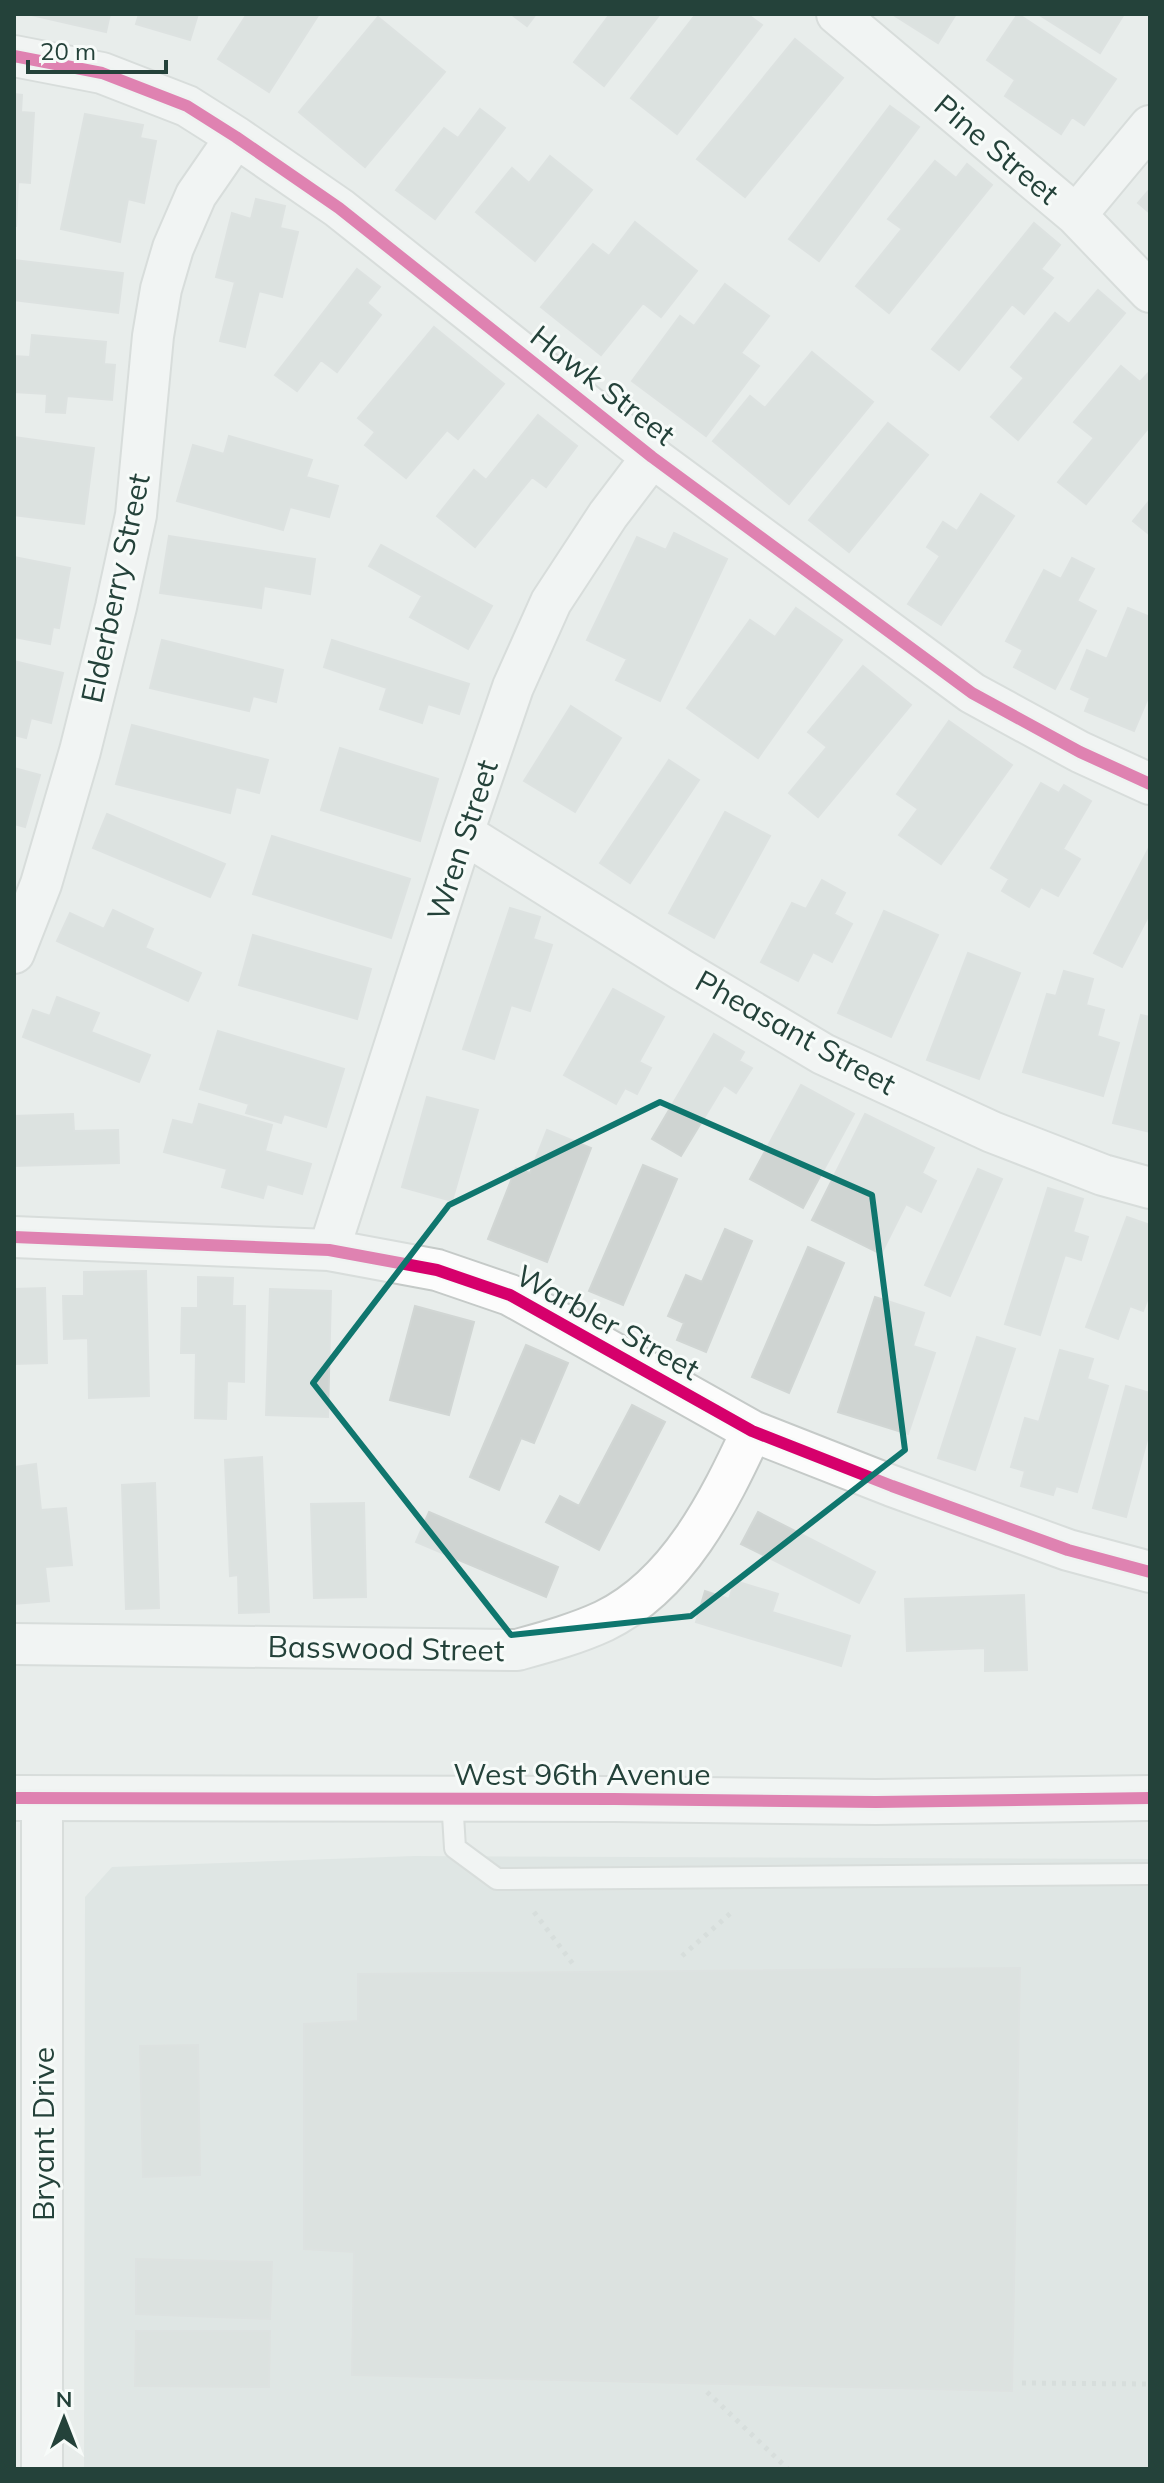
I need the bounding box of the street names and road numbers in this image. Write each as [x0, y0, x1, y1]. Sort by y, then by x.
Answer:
street label: Pine Street [927, 86, 1067, 212]
street label: Hawk Street [523, 317, 683, 453]
street label: Elderberry Street [72, 470, 158, 706]
street label: Wren Street [418, 755, 506, 925]
street label: Pheasant Street [689, 961, 903, 1103]
street label: Warbler Street [510, 1256, 706, 1388]
street label: Basswood Street [267, 1627, 505, 1669]
street label: West 96th Avenue [453, 1755, 711, 1793]
street label: Bryant Drive [24, 2047, 62, 2221]

